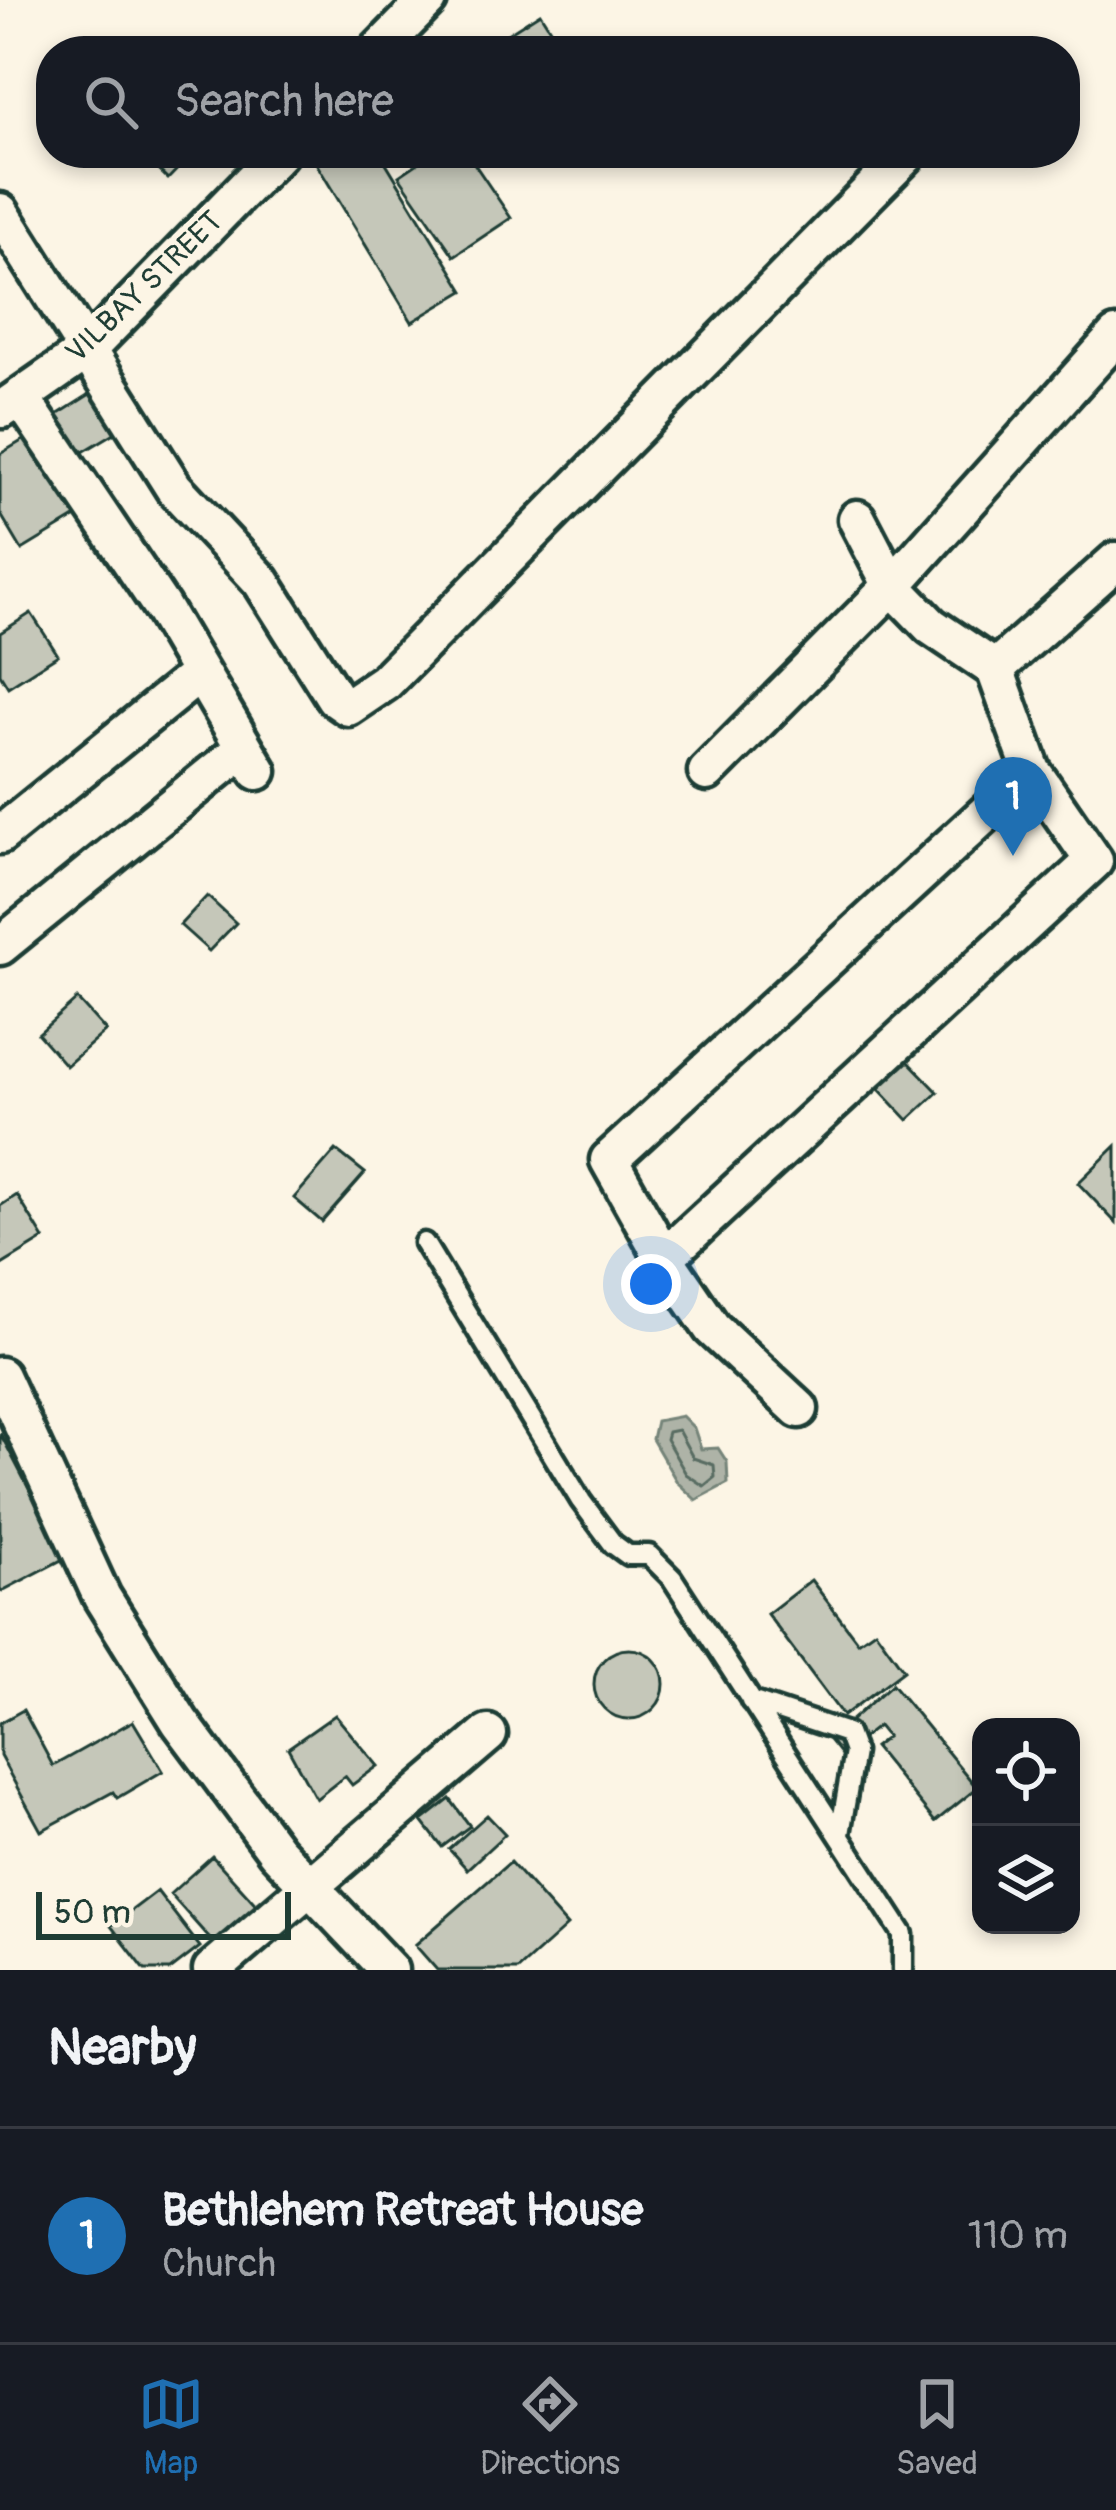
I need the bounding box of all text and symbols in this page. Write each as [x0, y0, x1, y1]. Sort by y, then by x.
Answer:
search box [36, 36, 1080, 168]
icon: search [78, 69, 144, 135]
text: Search here [174, 74, 394, 130]
street label: VILBAY STREET [58, 203, 230, 371]
pin: 1 [974, 757, 1052, 856]
your location [621, 1254, 681, 1314]
map controls [972, 1718, 1080, 1934]
button: locate [972, 1718, 1080, 1826]
button: layers [972, 1826, 1080, 1934]
scale bar [36, 1886, 291, 1939]
text: 50 m [54, 1892, 131, 1933]
text: Nearby [48, 2016, 196, 2080]
text: Bethlehem Retreat House [162, 2183, 643, 2239]
text: 1 [79, 2211, 95, 2260]
text: 110 m [968, 2211, 1068, 2260]
text: Church [162, 2239, 276, 2288]
tab: Map [138, 2371, 204, 2484]
tab: Directions [480, 2371, 620, 2484]
tab: Saved [896, 2371, 978, 2484]

